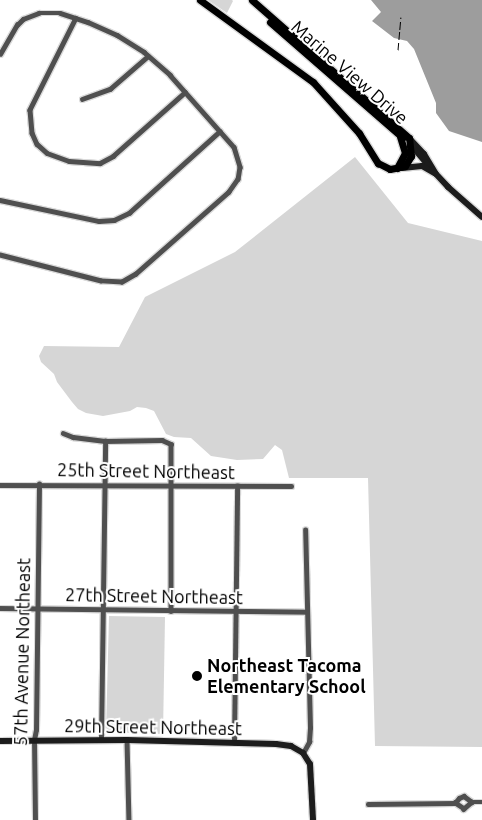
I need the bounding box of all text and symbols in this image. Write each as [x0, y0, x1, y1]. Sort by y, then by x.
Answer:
street label: Marine View Drive [287, 16, 413, 128]
street label: 25th Street Northeast [57, 459, 235, 483]
street label: 57th Avenue Northeast [10, 558, 34, 746]
street label: 27th Street Northeast [65, 584, 243, 608]
place label: Northeast Tacoma Elementary School [207, 655, 366, 698]
marker: Northeast Tacoma Elementary School [191, 670, 203, 682]
street label: 29th Street Northeast [64, 715, 242, 739]

